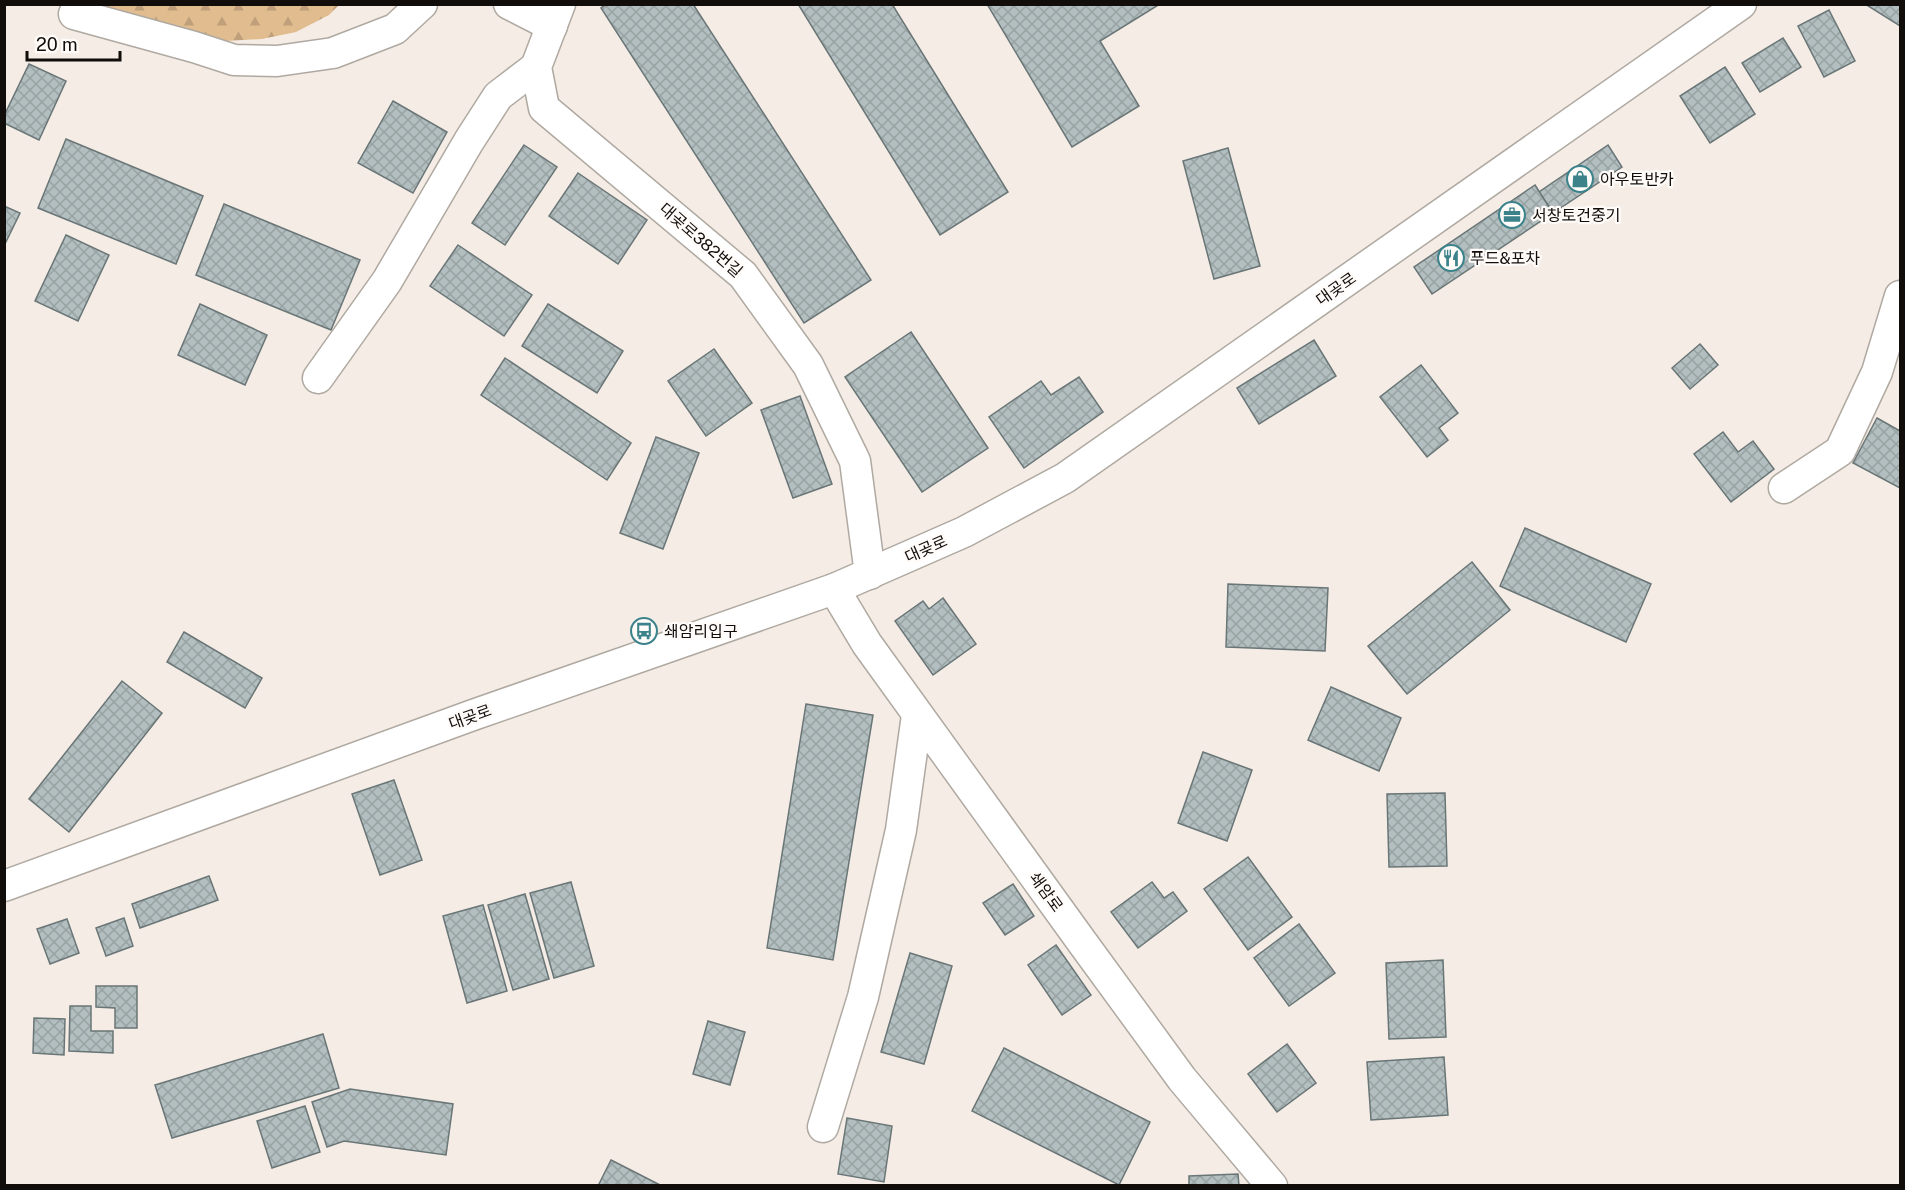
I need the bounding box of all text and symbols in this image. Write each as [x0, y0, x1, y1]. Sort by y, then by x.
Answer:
scale bar [27, 24, 120, 62]
text: 20 m [36, 34, 78, 55]
shop icon: 아우토반카 [1565, 164, 1595, 194]
place label: 아우토반카 [1600, 170, 1674, 189]
street label: 대곶로382번길 [656, 199, 746, 281]
office icon: 서창토건중기 [1497, 200, 1527, 230]
place label: 서창토건중기 [1532, 206, 1620, 225]
restaurant icon: 푸드&포차 [1436, 243, 1466, 273]
place label: 푸드&포차 [1470, 249, 1540, 268]
street label: 대곶로 [1312, 268, 1360, 309]
street label: 대곶로 [902, 531, 950, 567]
bus stop icon: 쇄암리입구 [629, 616, 659, 646]
place label: 쇄암리입구 [664, 622, 738, 641]
street label: 대곶로 [446, 700, 494, 733]
street label: 쇄암로 [1025, 869, 1067, 916]

